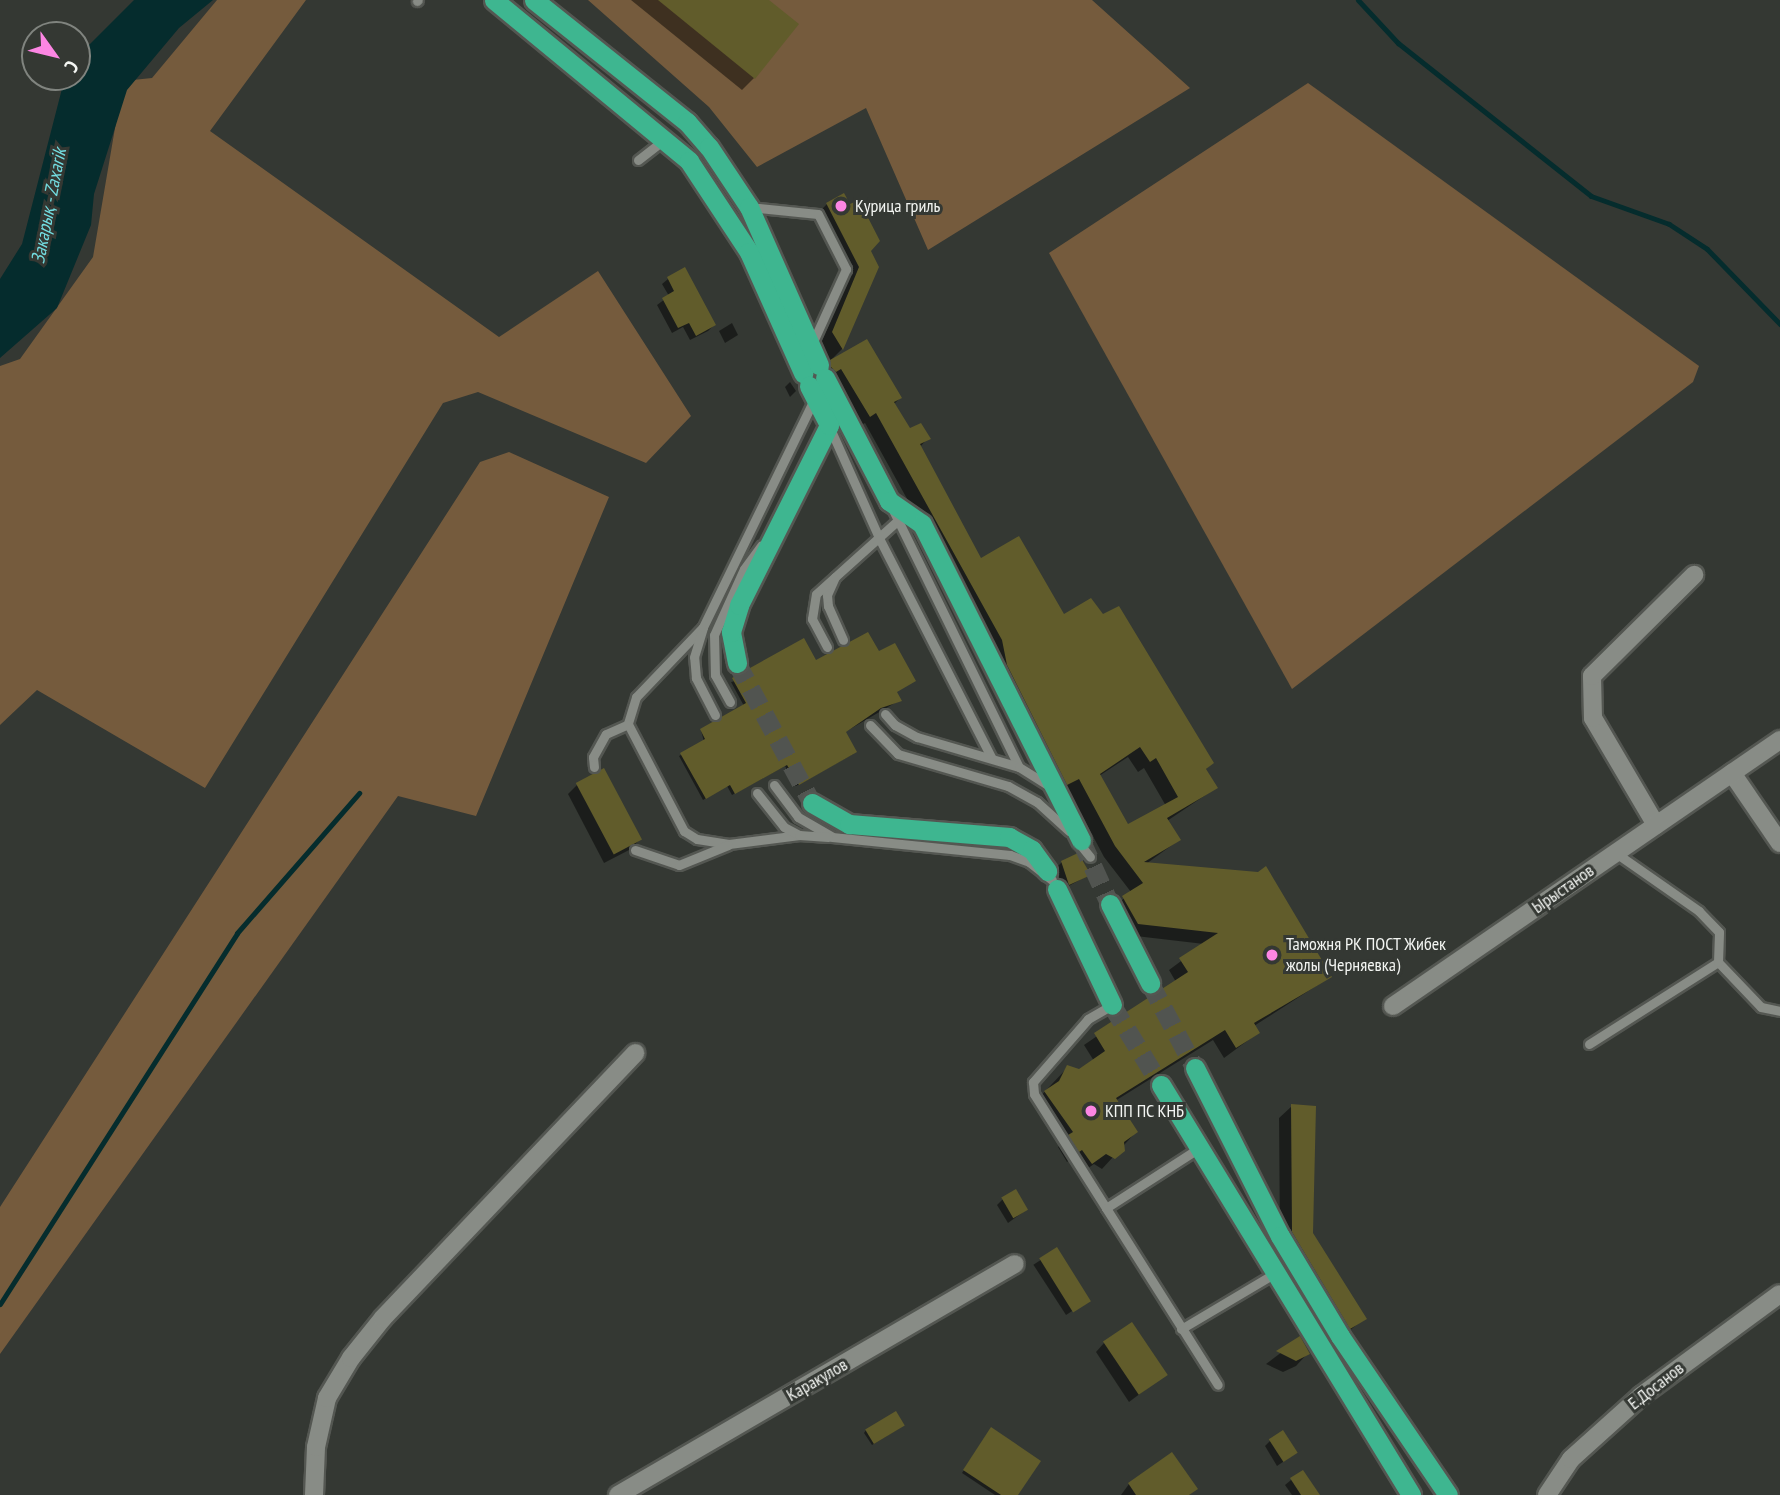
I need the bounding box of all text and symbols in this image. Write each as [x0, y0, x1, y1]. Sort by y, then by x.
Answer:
north arrow [21, 21, 91, 91]
text: С [59, 56, 84, 77]
water label: Закарық - Zaxarik [27, 146, 71, 266]
place label: Курица гриль [855, 195, 940, 217]
marker: Курица гриль [833, 198, 849, 214]
street label: Ырыстанов [1528, 860, 1598, 918]
place label: Таможня РК ПОСТ Жибек жолы (Черняевка) [1286, 934, 1447, 976]
marker: Таможня РК ПОСТ Жибек жолы (Черняевка) [1264, 947, 1280, 963]
place label: КПП ПС КНБ [1105, 1100, 1185, 1122]
marker: КПП ПС КНБ [1083, 1103, 1099, 1119]
street label: Каракулов [783, 1354, 851, 1406]
street label: Е.Досанов [1624, 1358, 1688, 1414]

